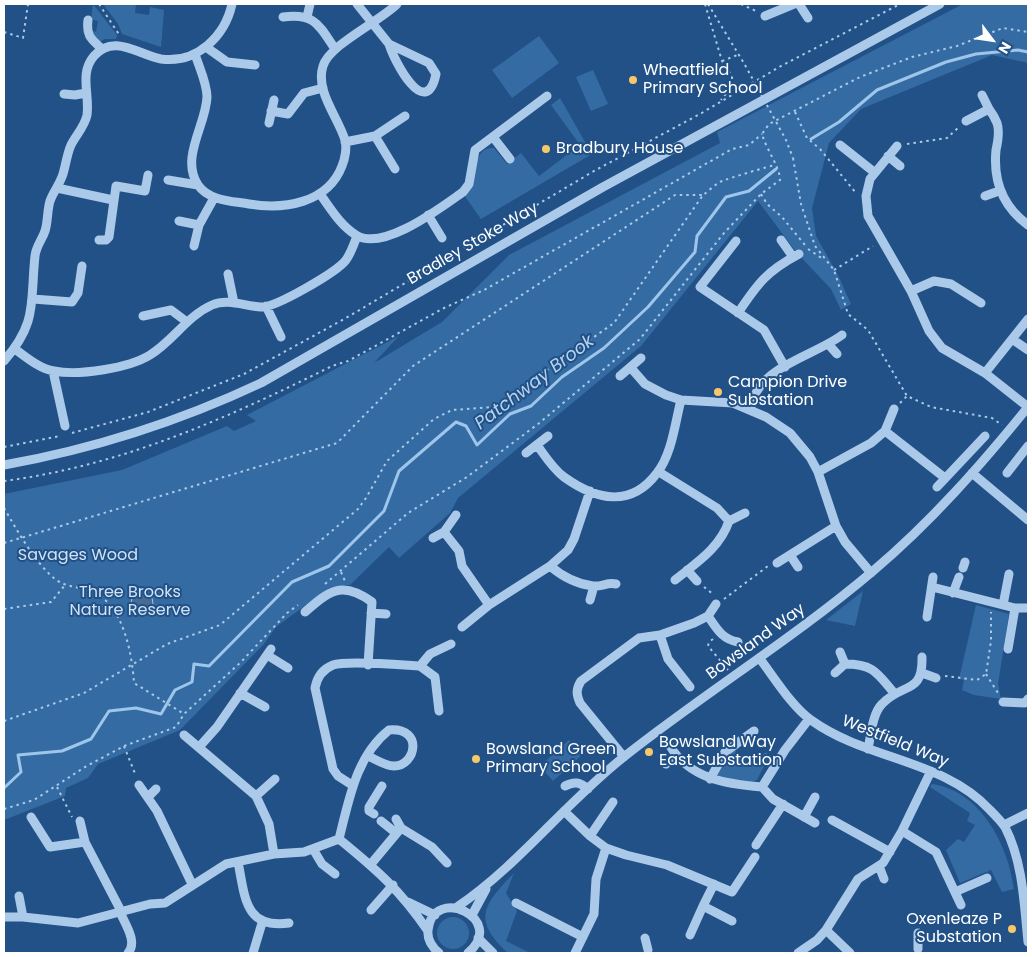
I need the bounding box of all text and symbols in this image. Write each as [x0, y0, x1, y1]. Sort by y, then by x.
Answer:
north arrow [967, 15, 1017, 65]
text: N [994, 38, 1016, 57]
place label: Wheatfield Primary School [643, 61, 762, 99]
marker: Wheatfield Primary School [627, 74, 639, 86]
place label: Bradbury House [556, 139, 684, 159]
marker: Bradbury House [540, 143, 552, 155]
street label: Bradley Stoke Way [404, 199, 542, 289]
water label: Patchway Brook [471, 331, 599, 435]
place label: Campion Drive Substation [728, 373, 847, 411]
marker: Campion Drive Substation [712, 386, 724, 398]
park label: Savages Wood [18, 546, 138, 566]
park label: Three Brooks Nature Reserve [69, 583, 191, 621]
street label: Bowsland Way [703, 600, 809, 684]
street label: Westfield Way [839, 712, 951, 772]
place label: Bowsland Way East Substation [659, 733, 782, 771]
place label: Bowsland Green Primary School [486, 740, 616, 778]
marker: Bowsland Way East Substation [643, 746, 655, 758]
marker: Bowsland Green Primary School [470, 753, 482, 765]
place label: Oxenleaze P Substation [906, 910, 1002, 948]
marker: Oxenleaze P Substation [1006, 923, 1018, 935]

